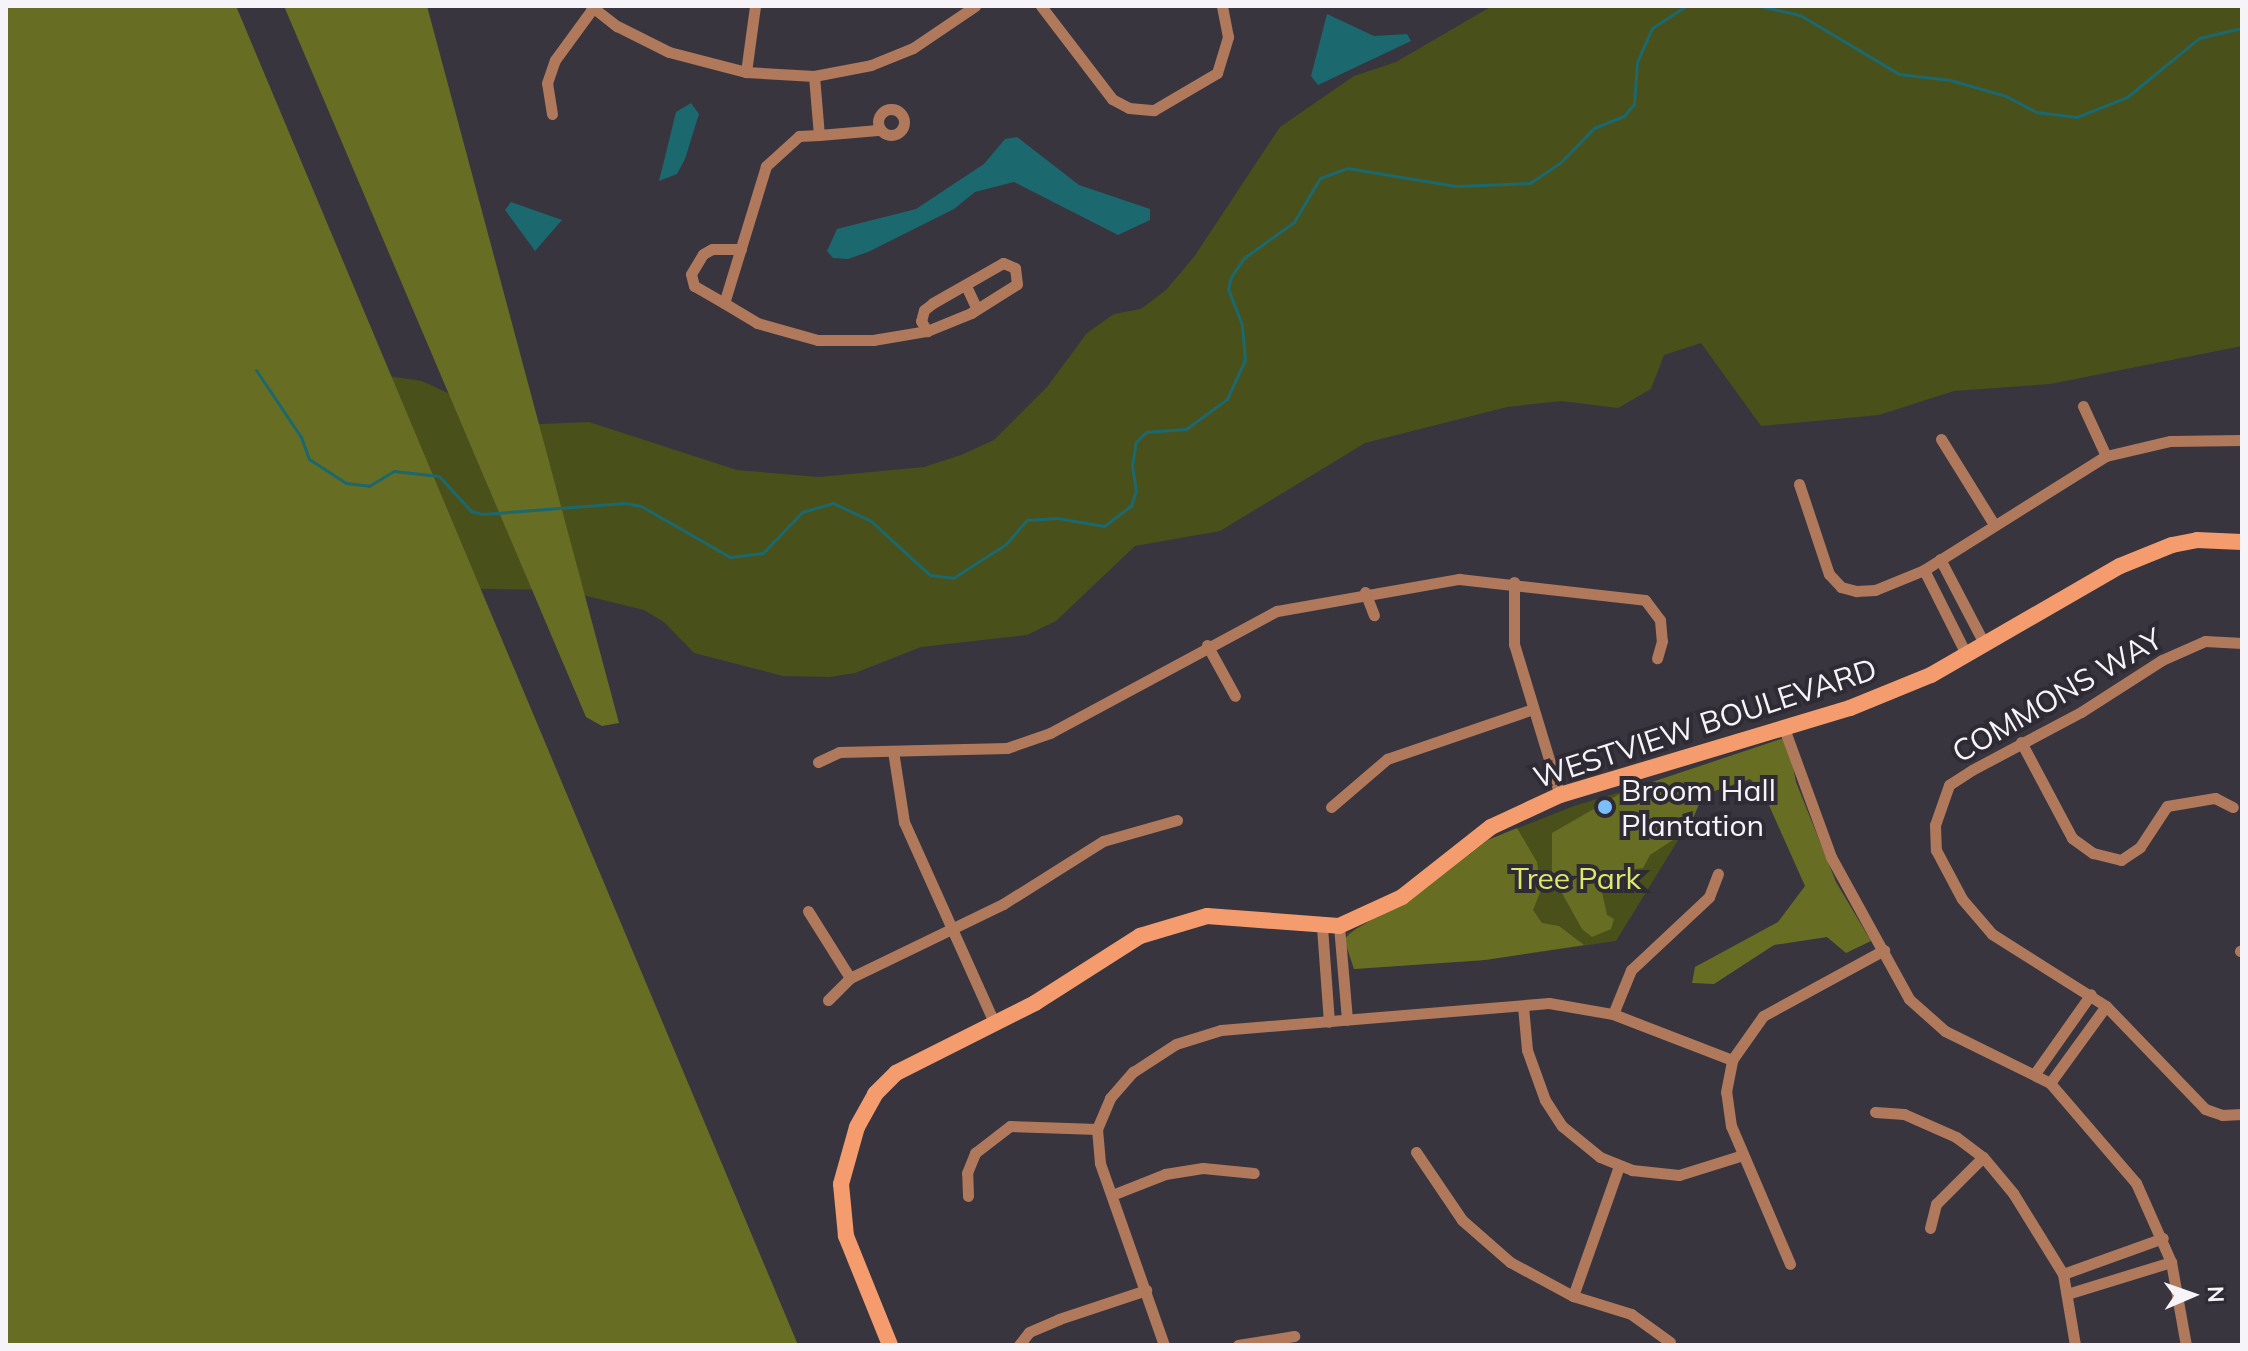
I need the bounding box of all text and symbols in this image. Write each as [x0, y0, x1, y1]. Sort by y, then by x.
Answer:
street label: COMMONS WAY [1946, 620, 2168, 770]
street label: WESTVIEW BOULEVARD [1529, 650, 1881, 796]
place label: Broom Hall Plantation [1621, 772, 1776, 842]
marker: Broom Hall Plantation [1596, 798, 1614, 816]
park label: Tree Park [1511, 860, 1641, 896]
north arrow [2152, 1255, 2232, 1335]
text: N [2202, 1285, 2230, 1303]

